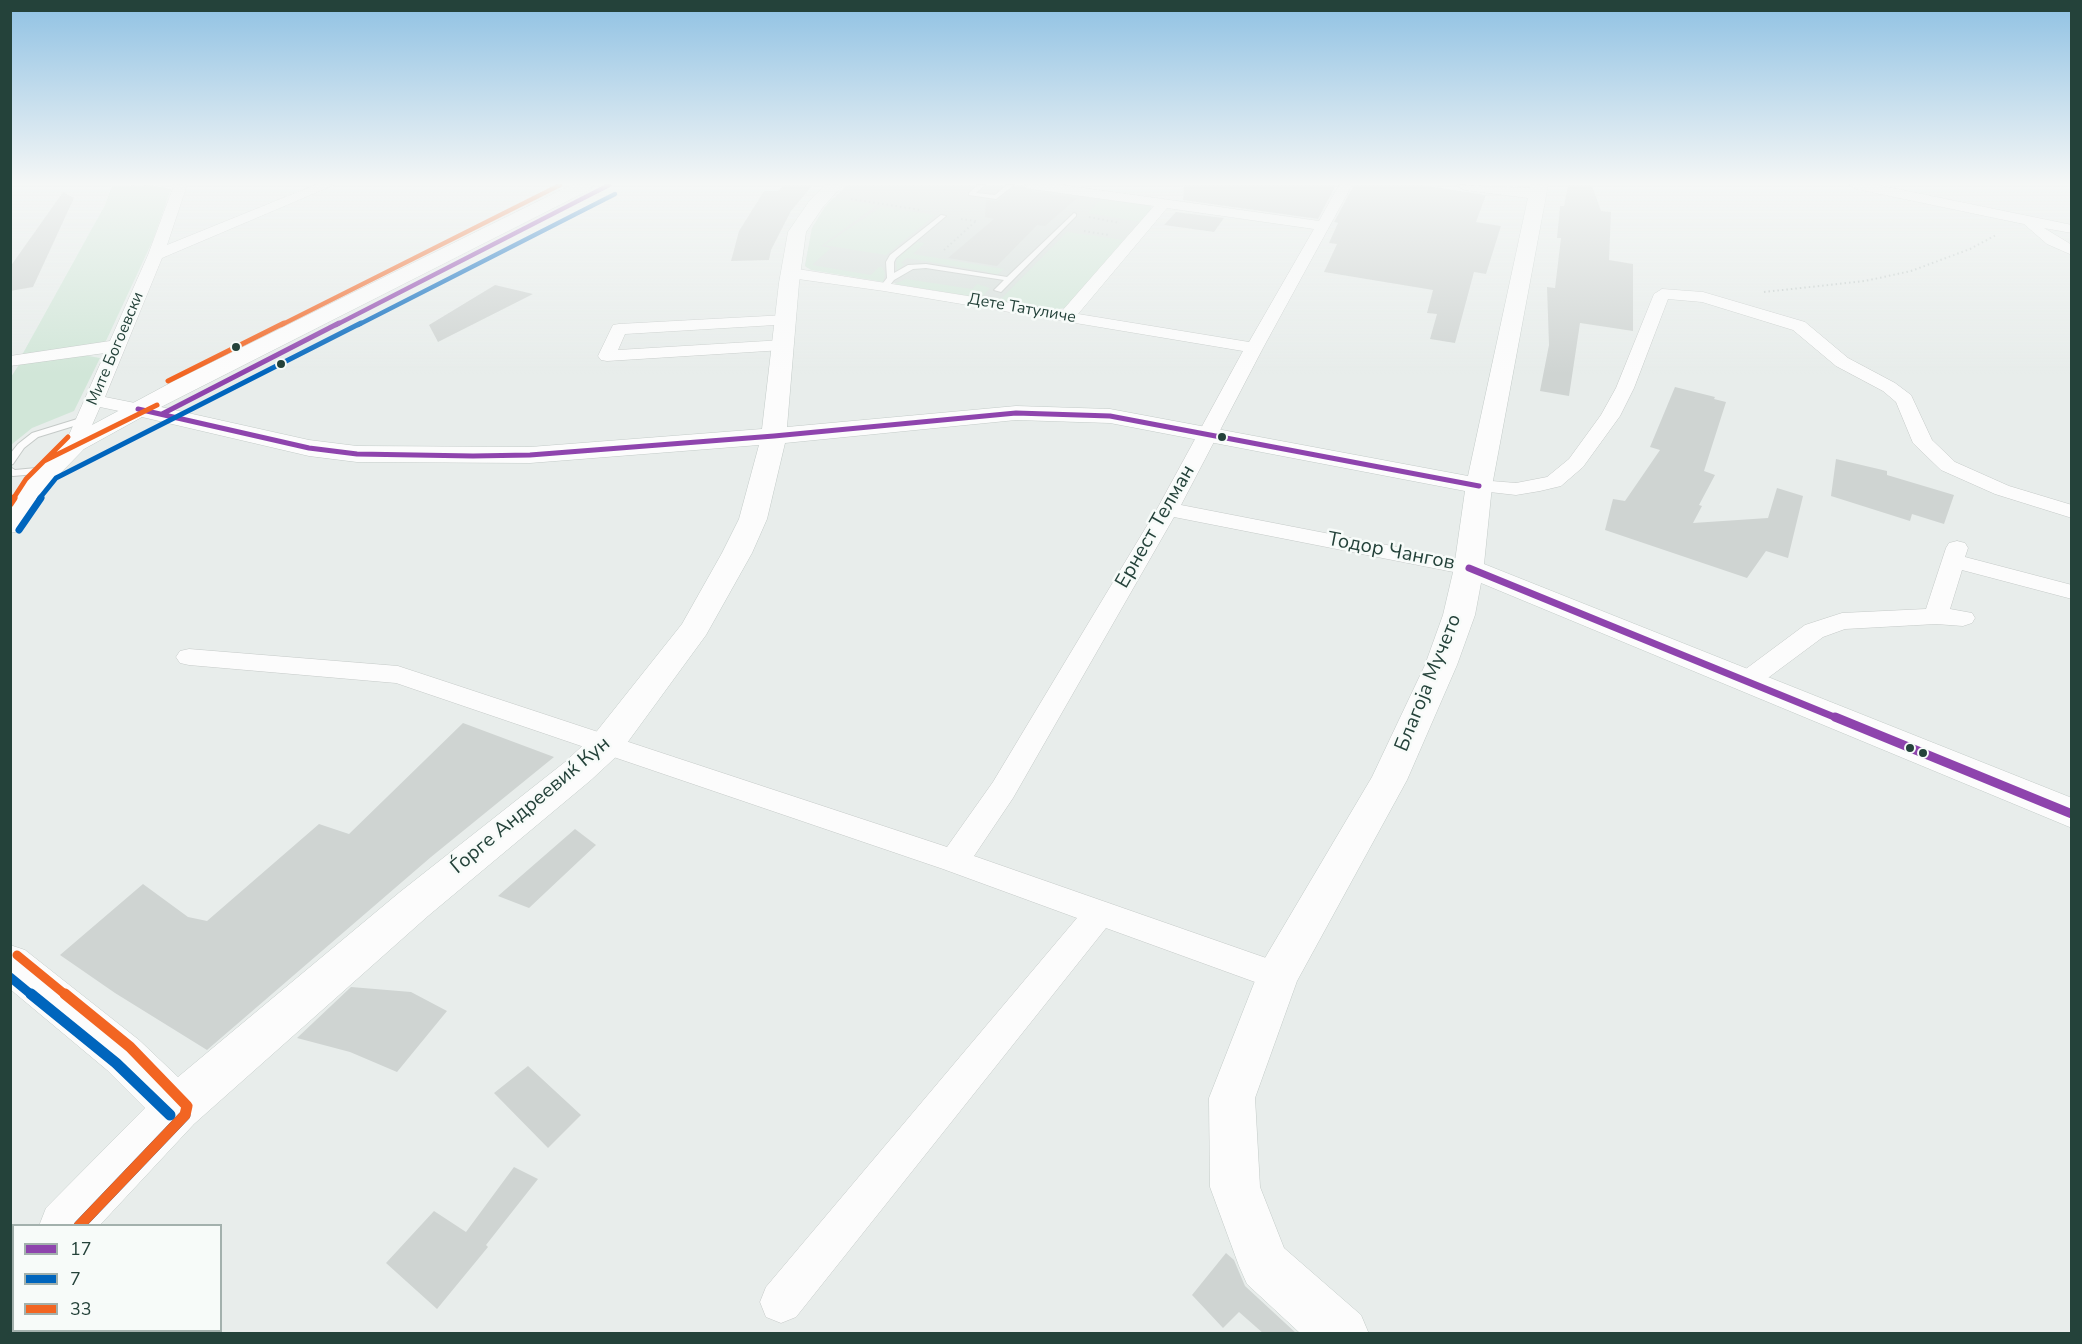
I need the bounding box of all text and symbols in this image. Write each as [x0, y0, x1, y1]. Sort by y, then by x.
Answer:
street label: Мите Богоевски [83, 289, 149, 409]
street label: Дете Татуличе [967, 290, 1077, 328]
unlabelled marker [230, 341, 242, 353]
unlabelled marker [275, 358, 287, 370]
unlabelled marker [1216, 431, 1228, 443]
street label: Ернест Телман [1111, 461, 1201, 593]
street label: Тодор Чангов [1325, 528, 1457, 576]
street label: Благоја Мучето [1391, 611, 1467, 755]
street label: Ѓорге Андреевиќ Кун [446, 732, 616, 880]
unlabelled marker [1904, 742, 1916, 754]
unlabelled marker [1917, 747, 1929, 759]
legend [12, 1224, 222, 1332]
text: 17 [70, 1237, 92, 1261]
text: 7 [70, 1267, 81, 1291]
text: 33 [70, 1297, 92, 1321]

